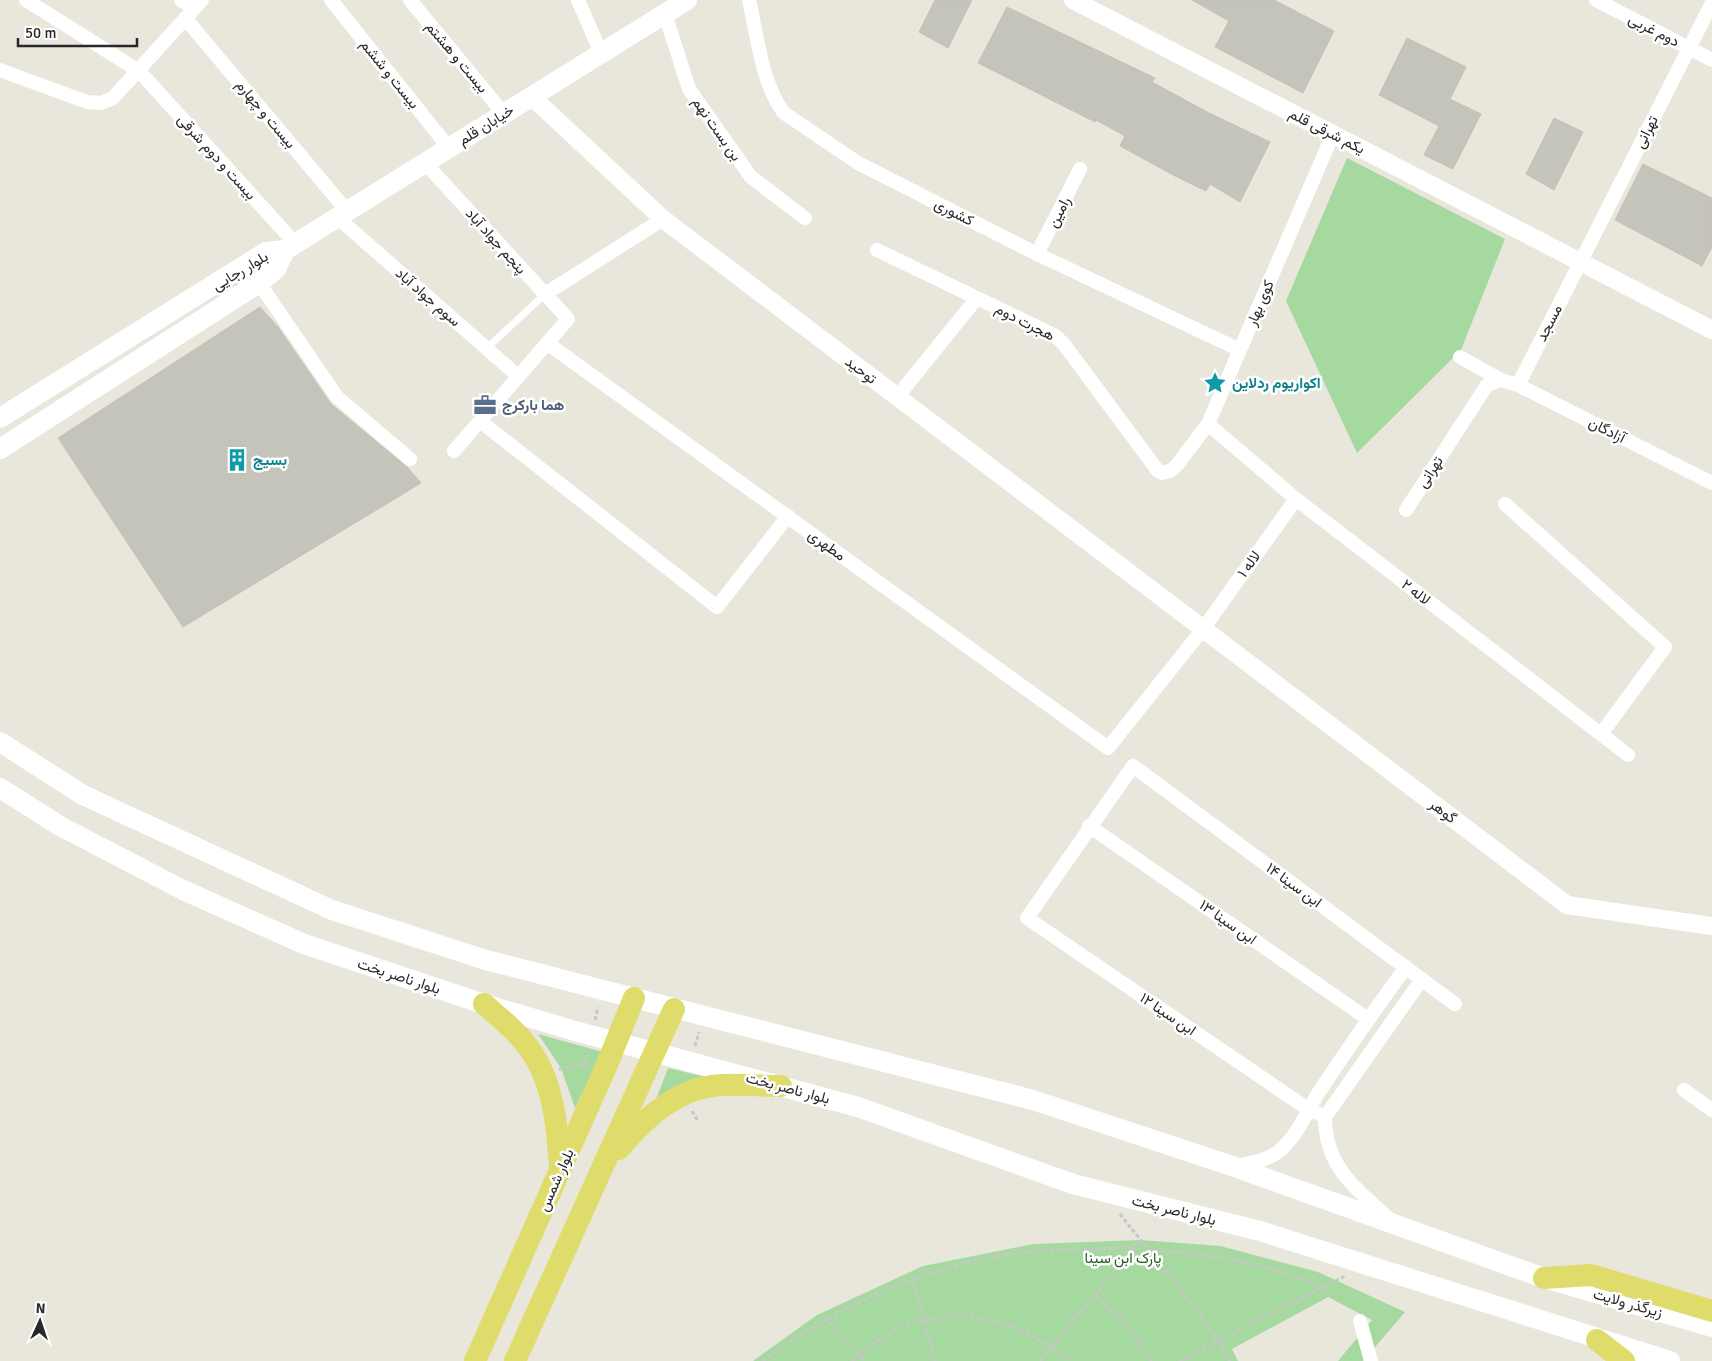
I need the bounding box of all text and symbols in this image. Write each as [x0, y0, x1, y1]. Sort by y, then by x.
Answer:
street label: دوم غربی [1625, 10, 1683, 51]
scale bar [18, 15, 136, 47]
street label: بیست و هشتم [421, 18, 492, 97]
text: 50 m [25, 24, 56, 42]
street label: بیست و ششم [356, 36, 423, 113]
street label: بیست و چهارم [231, 76, 300, 153]
street label: بن بست نهم [688, 93, 746, 165]
street label: خیابان قلم [455, 101, 518, 150]
street label: یکم شرقی قلم [1286, 104, 1368, 159]
street label: بیست و دوم شرقی [173, 110, 260, 204]
street label: تهرانی [1630, 112, 1663, 152]
street label: رامین [1044, 193, 1075, 231]
street label: کشوری [931, 195, 977, 231]
street label: پنجم جواد آباد [461, 204, 530, 278]
street label: بلوار رجایی [209, 247, 272, 296]
street label: سوم جواد آباد [391, 264, 464, 331]
street label: کوی بهار [1242, 277, 1279, 330]
street label: هجرت دوم [992, 299, 1058, 346]
street label: مسجد [1532, 302, 1566, 344]
street label: توحید [842, 352, 881, 388]
place icon: اکواریوم ردلاین [1202, 370, 1228, 396]
place label: اکواریوم ردلاین [1232, 374, 1321, 393]
office icon: هما بارکرج [472, 392, 498, 418]
place label: هما بارکرج [502, 396, 564, 415]
street label: آزادگان [1586, 413, 1630, 448]
building icon: بسیج [224, 447, 250, 473]
place label: بسیج [253, 451, 287, 470]
street label: تهرانی [1413, 452, 1448, 492]
street label: مطهری [804, 525, 849, 565]
street label: لاله ۱ [1233, 547, 1265, 581]
street label: لاله ۲ [1398, 575, 1434, 609]
street label: گوهر [1425, 794, 1460, 827]
street label: ابن سینا ۱۴ [1262, 859, 1325, 912]
street label: ابن سینا ۱۳ [1195, 896, 1260, 949]
street label: بلوار ناصر بخت [355, 954, 443, 998]
street label: ابن سینا ۱۲ [1136, 989, 1199, 1040]
street label: بلوار ناصر بخت [744, 1068, 832, 1108]
street label: بلوار شمس [534, 1146, 579, 1215]
street label: بلوار ناصر بخت [1130, 1191, 1218, 1229]
park label: پارک ابن سینا [1084, 1249, 1162, 1268]
street label: زیرگذر ولایت [1591, 1284, 1665, 1322]
north arrow [15, 1296, 65, 1346]
text: N [35, 1300, 46, 1317]

